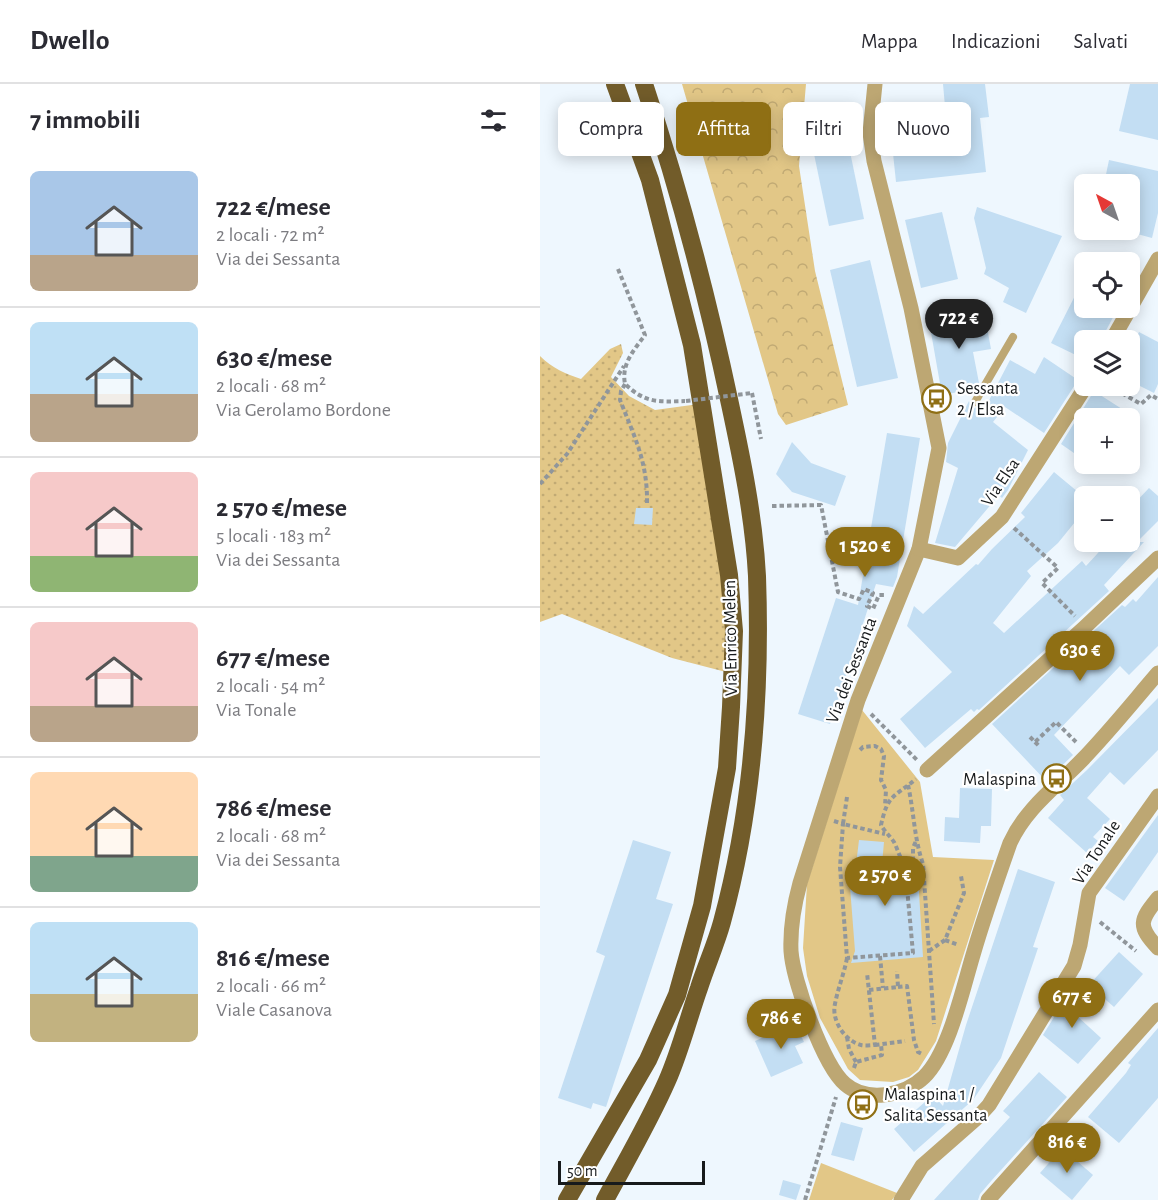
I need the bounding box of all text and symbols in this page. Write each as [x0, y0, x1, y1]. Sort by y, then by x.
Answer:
text: Dwello [30, 27, 109, 55]
text: Mappa [861, 31, 918, 52]
text: Indicazioni [951, 31, 1041, 52]
text: Salvati [1074, 31, 1128, 52]
chip: Compra [558, 102, 664, 156]
chip: Affitta [676, 102, 771, 156]
chip: Filtri [783, 102, 863, 156]
chip: Nuovo [875, 102, 971, 156]
icon: filters [477, 104, 510, 137]
text: 7 immobili [30, 107, 141, 133]
north arrow [1074, 174, 1140, 240]
map controls [1074, 174, 1140, 552]
text: 722 €/mese [216, 194, 331, 220]
icon: home [78, 195, 150, 267]
text: 2 locali · 72 m² [216, 225, 325, 245]
text: Via dei Sessanta [216, 249, 340, 269]
button: locate [1074, 252, 1140, 318]
pin: 722 € [917, 299, 1001, 350]
text: 722 € [939, 308, 979, 328]
button: layers [1074, 330, 1140, 396]
text: 630 €/mese [216, 345, 332, 371]
icon: home [78, 346, 150, 418]
text: 2 locali · 68 m² [216, 376, 326, 396]
place label: Sessanta 2 / Elsa [957, 380, 1018, 419]
bus stop icon: Sessanta 2 / Elsa [920, 382, 952, 414]
text: Via Gerolamo Bordone [216, 400, 391, 420]
button: + [1074, 408, 1140, 474]
street label: Via Elsa [978, 455, 1023, 510]
button: − [1074, 486, 1140, 552]
text: 2 570 €/mese [216, 495, 347, 521]
icon: home [78, 496, 150, 568]
text: 5 locali · 183 m² [216, 526, 331, 546]
pin: 1 520 € [810, 527, 920, 578]
text: 1 520 € [839, 536, 891, 556]
text: Via dei Sessanta [216, 550, 340, 570]
street label: Via Enrico Melen [721, 580, 741, 696]
street label: Via dei Sessanta [823, 615, 880, 726]
pin: 630 € [1038, 631, 1122, 682]
text: 630 € [1059, 640, 1101, 660]
text: 677 €/mese [216, 645, 330, 671]
icon: home [78, 646, 150, 718]
text: 2 locali · 54 m² [216, 676, 325, 696]
text: Via Tonale [216, 700, 296, 720]
bus stop icon: Malaspina [1041, 763, 1073, 795]
place label: Malaspina [963, 771, 1036, 789]
text: 786 €/mese [216, 795, 332, 821]
icon: home [78, 796, 150, 868]
street label: Via Tonale [1070, 817, 1124, 888]
text: 2 locali · 68 m² [216, 826, 326, 846]
text: Via dei Sessanta [216, 850, 340, 870]
pin: 2 570 € [830, 856, 940, 907]
text: 2 570 € [859, 865, 911, 885]
text: 816 €/mese [216, 945, 330, 971]
icon: home [78, 946, 150, 1018]
text: 2 locali · 66 m² [216, 976, 326, 996]
pin: 677 € [1030, 978, 1114, 1029]
text: 677 € [1052, 987, 1092, 1007]
pin: 786 € [739, 999, 823, 1050]
text: Viale Casanova [216, 1000, 332, 1020]
text: 786 € [761, 1008, 801, 1028]
place label: Malaspina 1 / Salita Sessanta [884, 1086, 988, 1125]
bus stop icon: Malaspina 1 / Salita Sessanta [847, 1088, 879, 1120]
pin: 816 € [1025, 1123, 1109, 1174]
text: 816 € [1047, 1132, 1087, 1152]
scale bar [558, 1158, 705, 1186]
text: 50 m [567, 1163, 598, 1179]

